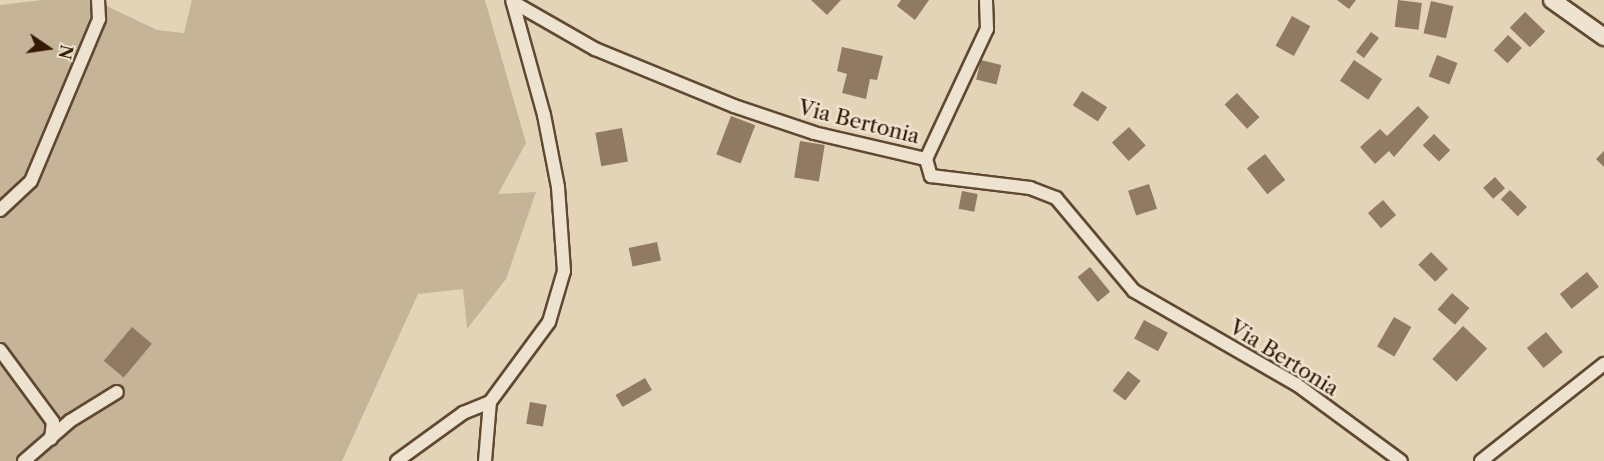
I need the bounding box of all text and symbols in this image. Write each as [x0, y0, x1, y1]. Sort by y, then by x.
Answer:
north arrow [18, 18, 78, 78]
text: N [54, 43, 77, 61]
street label: Via Bertonia [796, 95, 922, 149]
street label: Via Bertonia [1225, 314, 1343, 402]

